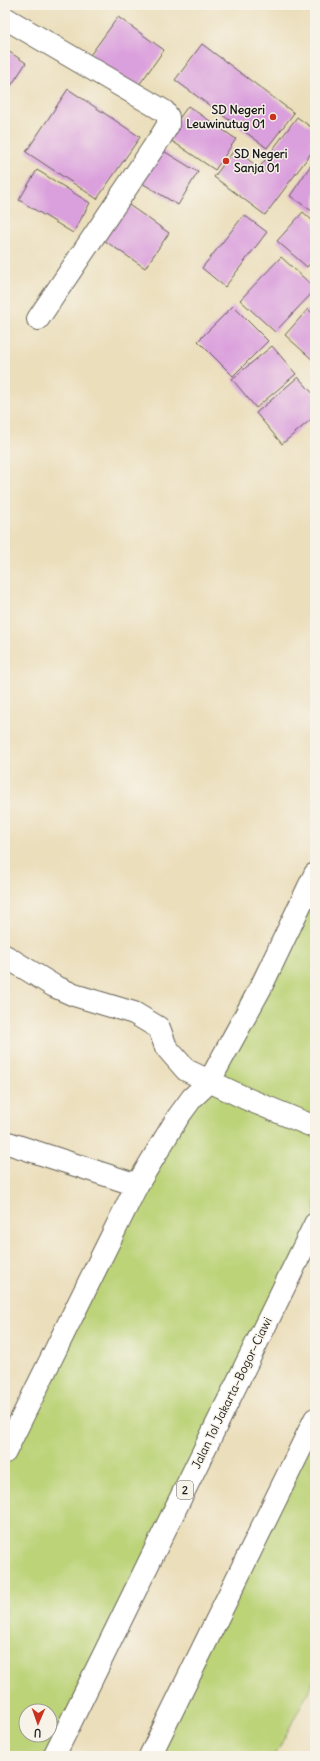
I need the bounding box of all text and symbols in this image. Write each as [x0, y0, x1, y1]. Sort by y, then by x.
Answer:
place label: SD Negeri Leuwinutug 01 [186, 102, 265, 132]
marker: SD Negeri Leuwinutug 01 [268, 112, 278, 122]
place label: SD Negeri Sanja 01 [234, 146, 288, 175]
marker: SD Negeri Sanja 01 [221, 156, 231, 166]
street label: Jalan Tol Jakarta–Bogor–Ciawi [188, 1314, 275, 1471]
road number: 2 [177, 1481, 193, 1499]
north arrow [18, 1703, 58, 1743]
text: U [34, 1726, 42, 1740]

